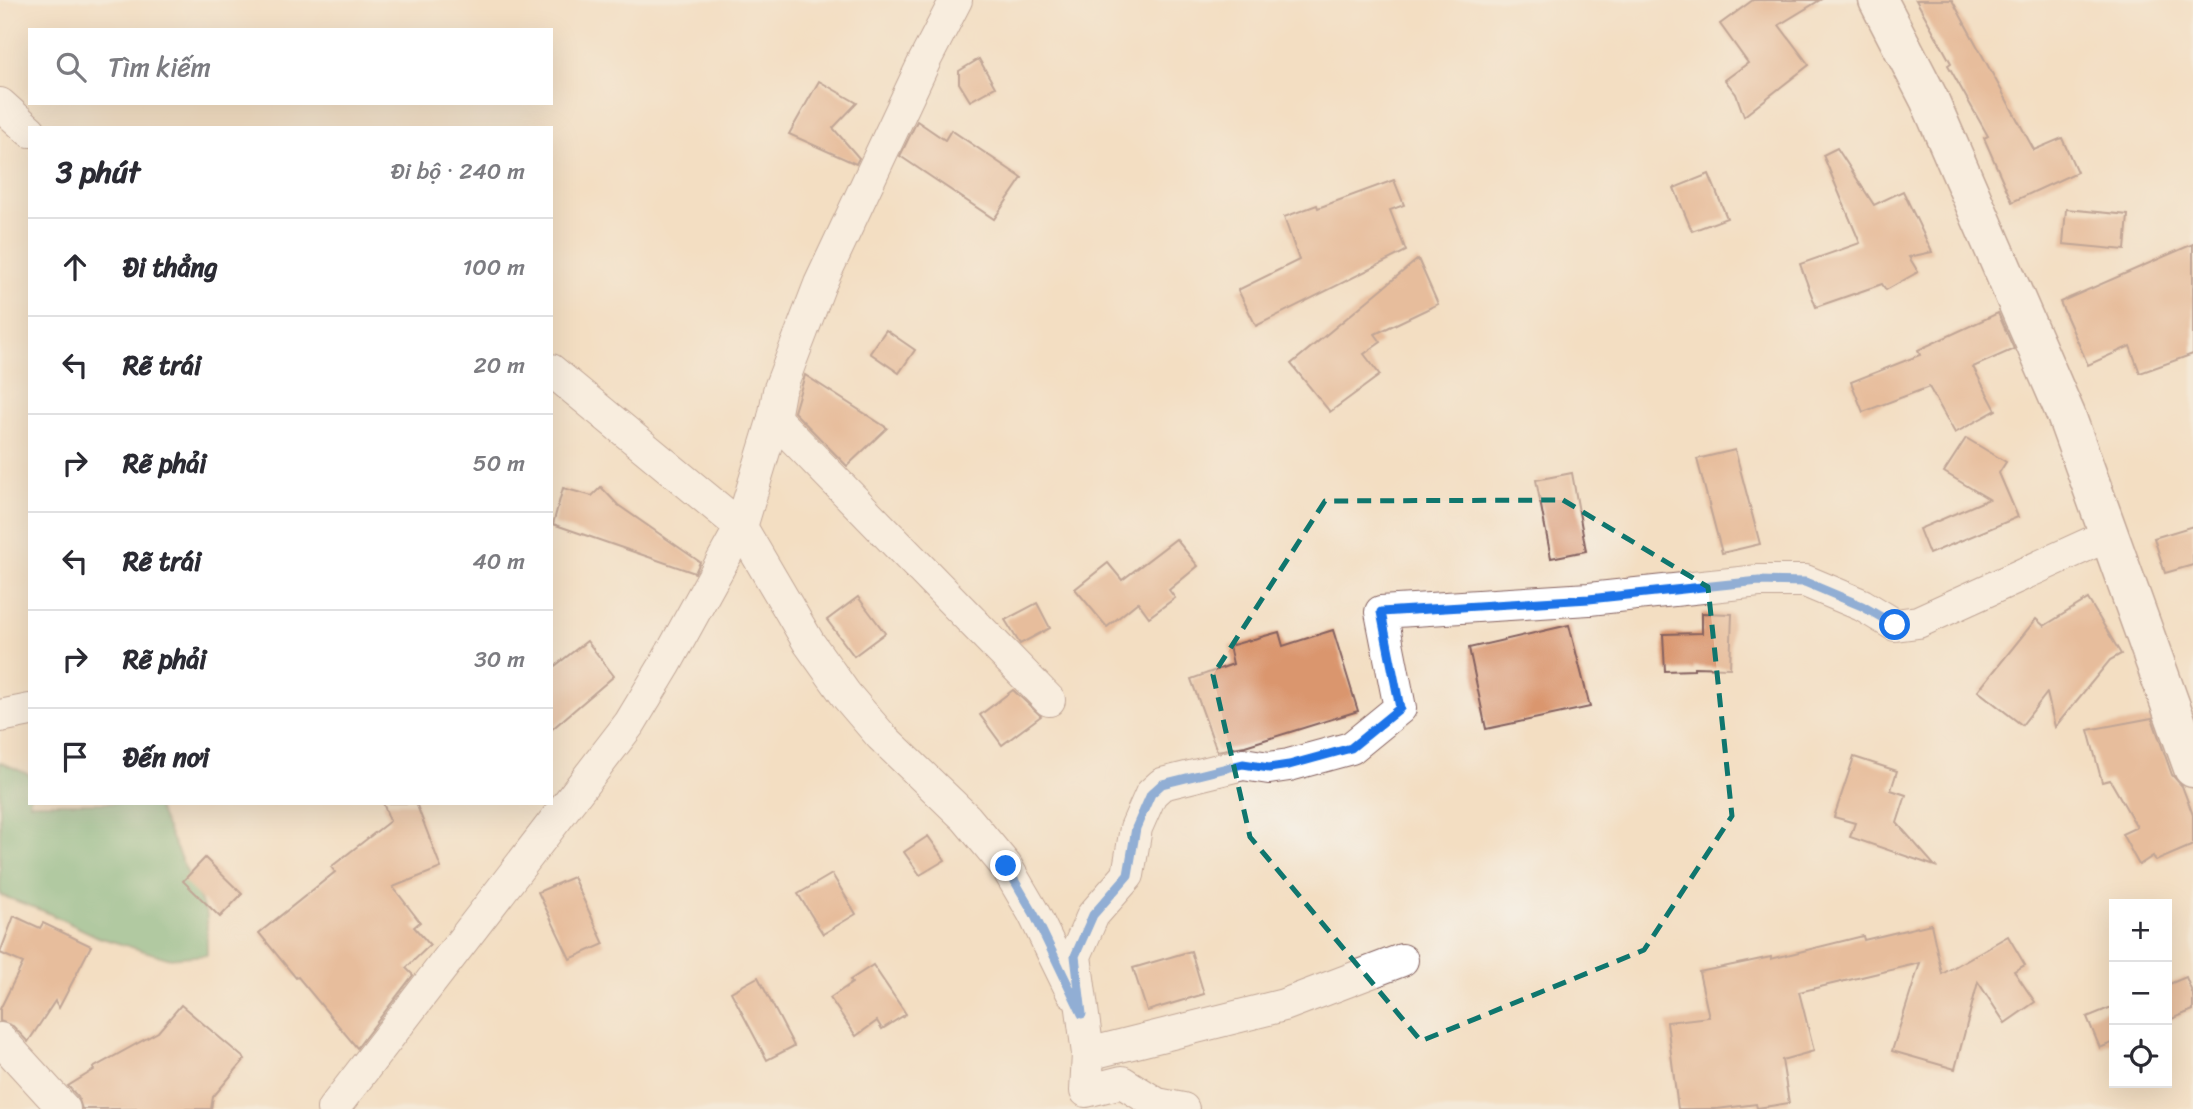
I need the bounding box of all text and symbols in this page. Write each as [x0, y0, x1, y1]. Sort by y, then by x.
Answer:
search box [28, 28, 553, 105]
text: Tìm kiếm [108, 44, 211, 90]
icon: search [52, 48, 90, 86]
text: 3 phút [56, 145, 140, 199]
text: Đi bộ · 240 m [391, 151, 525, 192]
text: Đi thẳng [123, 244, 218, 290]
text: 100 m [462, 247, 525, 288]
icon: ahead [56, 248, 94, 286]
text: Rẽ trái [123, 342, 201, 388]
text: 20 m [474, 345, 525, 386]
icon: left [56, 346, 94, 384]
text: Rẽ phải [123, 440, 207, 486]
text: 50 m [473, 443, 525, 484]
icon: right [56, 444, 94, 482]
text: Rẽ trái [123, 538, 201, 584]
text: 40 m [472, 541, 525, 582]
icon: left [56, 542, 94, 580]
route start [1879, 609, 1910, 640]
text: Rẽ phải [123, 636, 207, 682]
text: 30 m [474, 639, 525, 680]
icon: right [56, 640, 94, 678]
text: Đến nơi [123, 734, 209, 780]
icon: arrive [56, 738, 94, 776]
route end [990, 850, 1021, 881]
map controls [2109, 899, 2172, 1088]
button: + [2109, 899, 2172, 962]
button: − [2109, 962, 2172, 1025]
button: locate [2109, 1025, 2172, 1088]

